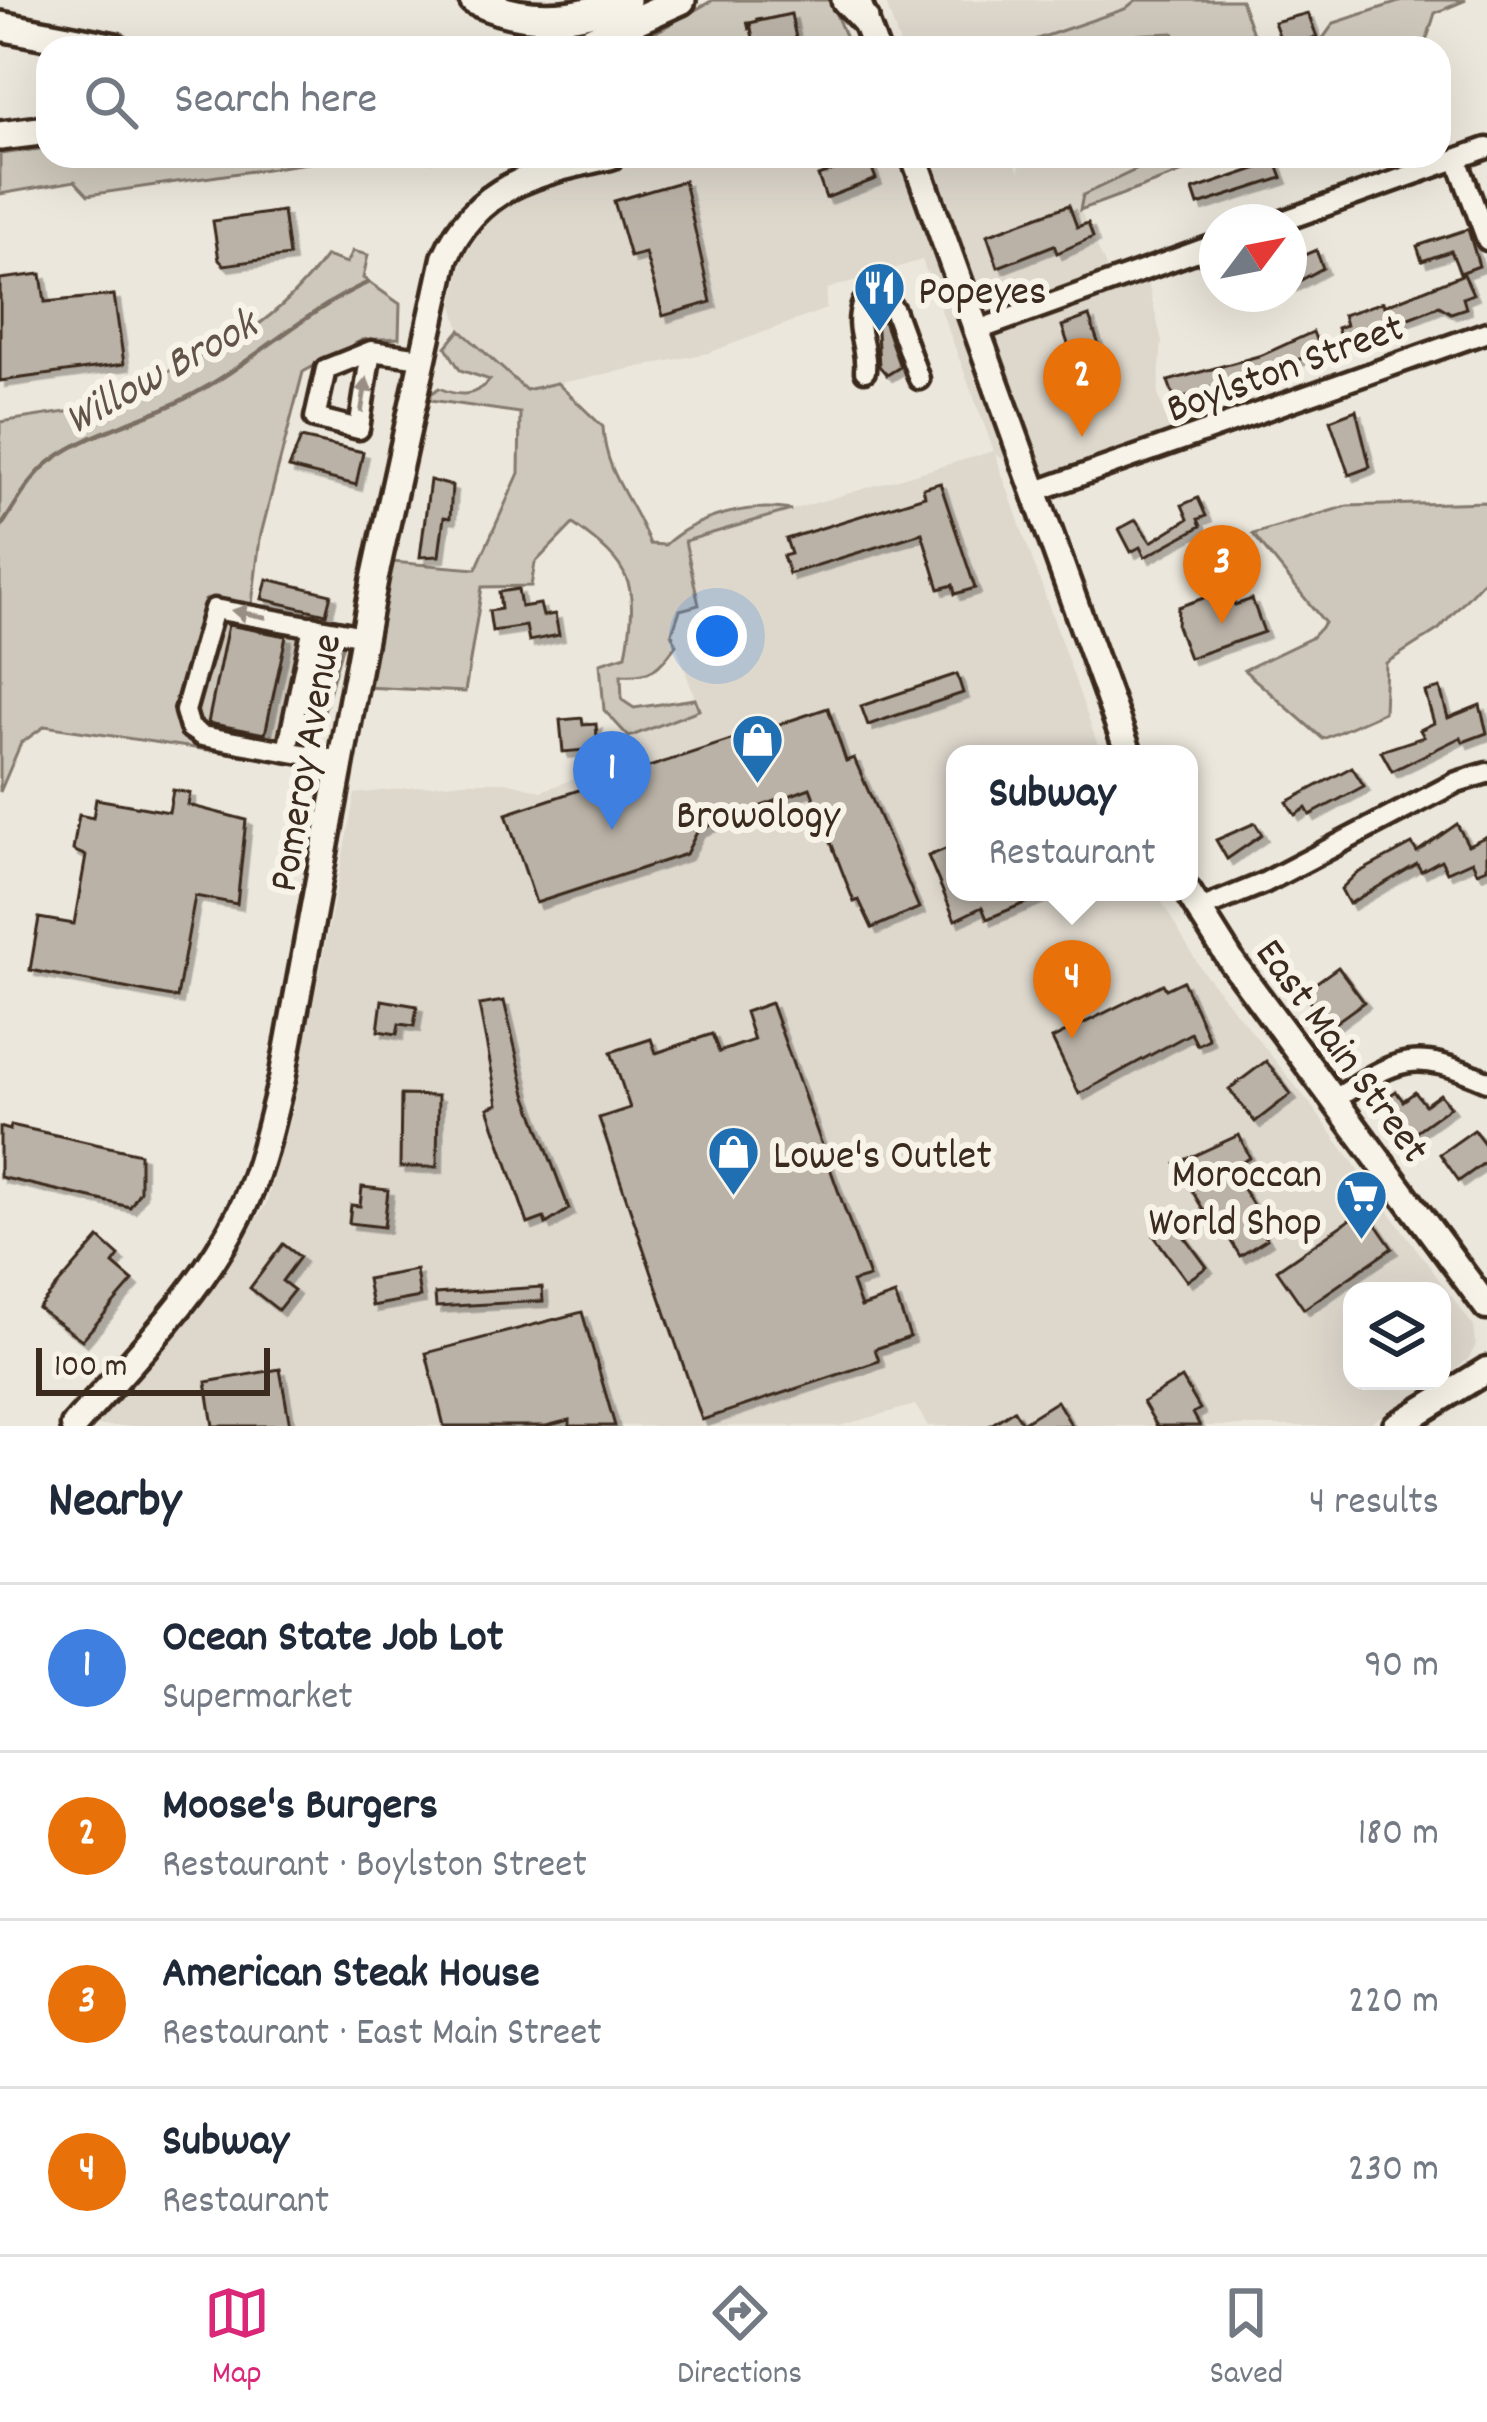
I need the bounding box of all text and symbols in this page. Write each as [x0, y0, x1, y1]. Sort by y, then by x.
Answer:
search box [36, 36, 1451, 168]
icon: search [78, 69, 144, 135]
text: Search here [174, 70, 377, 134]
north arrow [1199, 204, 1307, 312]
restaurant icon: Popeyes [851, 260, 907, 334]
place label: Popeyes [918, 265, 1047, 325]
water label: Willow Brook [54, 294, 273, 454]
street label: Boylston Street [1159, 301, 1413, 442]
pin: 2 [1043, 338, 1121, 437]
one-way arrow [355, 376, 374, 414]
pin: 3 [1183, 525, 1261, 624]
one-way arrow [230, 604, 268, 623]
your location [687, 606, 747, 666]
street label: Pomeroy Avenue [257, 630, 361, 897]
shop icon: Browology [730, 712, 786, 786]
pin: 1 [573, 731, 651, 830]
popup [946, 745, 1198, 901]
text: Subway [988, 764, 1115, 828]
place label: Browology [676, 789, 841, 849]
text: Restaurant [988, 828, 1156, 883]
street label: East Main Street [1237, 928, 1441, 1178]
pin: 4 [1033, 940, 1111, 1039]
shop icon: Lowe's Outlet [706, 1124, 762, 1198]
place label: Lowe's Outlet [773, 1129, 992, 1189]
place label: Moroccan World Shop [1148, 1148, 1322, 1256]
supermarket icon: Moroccan World Shop [1333, 1167, 1389, 1241]
map controls [1343, 1282, 1451, 1390]
button: layers [1343, 1282, 1451, 1390]
scale bar [36, 1342, 270, 1395]
text: 100 m [54, 1345, 127, 1392]
text: Nearby [48, 1468, 181, 1540]
text: 4 results [1309, 1477, 1439, 1532]
text: Ocean State Job Lot [162, 1608, 503, 1672]
text: 1 [83, 1640, 91, 1695]
text: 90 m [1364, 1640, 1439, 1695]
text: Supermarket [162, 1672, 353, 1727]
text: Moose's Burgers [162, 1776, 438, 1840]
text: 2 [78, 1808, 96, 1863]
text: 180 m [1358, 1808, 1439, 1863]
text: Restaurant · Boylston Street [162, 1840, 587, 1895]
text: American Steak House [162, 1944, 540, 2008]
text: 3 [78, 1976, 96, 2031]
text: 220 m [1348, 1976, 1439, 2031]
text: Restaurant · East Main Street [162, 2008, 602, 2063]
text: Subway [162, 2112, 289, 2176]
text: 4 [79, 2144, 95, 2199]
text: 230 m [1348, 2144, 1439, 2199]
text: Restaurant [162, 2176, 329, 2231]
tab: Map [204, 2280, 270, 2399]
tab: Directions [677, 2280, 802, 2399]
tab: Saved [1210, 2280, 1283, 2399]

